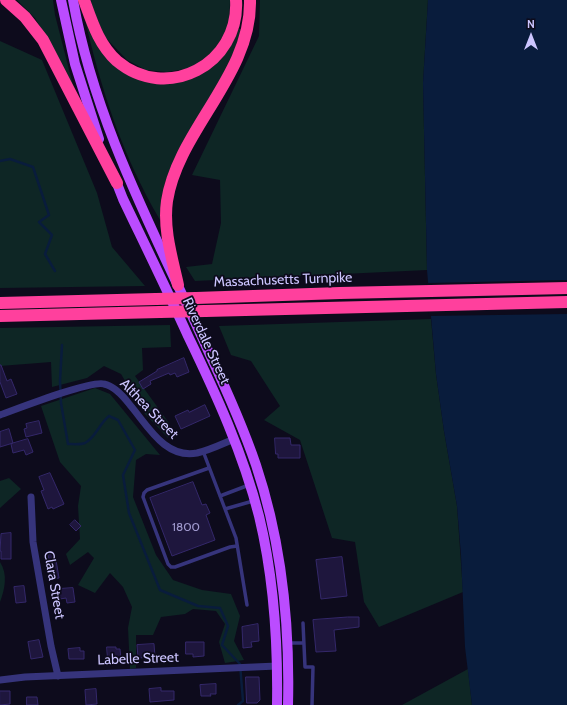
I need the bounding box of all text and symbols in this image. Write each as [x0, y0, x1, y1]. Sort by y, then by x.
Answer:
north arrow [511, 16, 551, 56]
text: N [527, 17, 535, 31]
street label: Massachusetts Turnpike [213, 269, 353, 291]
street label: Riverdale Street [179, 295, 233, 387]
street label: Althea Street [116, 375, 182, 443]
house number: 1800 [172, 520, 200, 534]
street label: Clara Street [40, 550, 68, 620]
street label: Labelle Street [97, 649, 179, 669]

